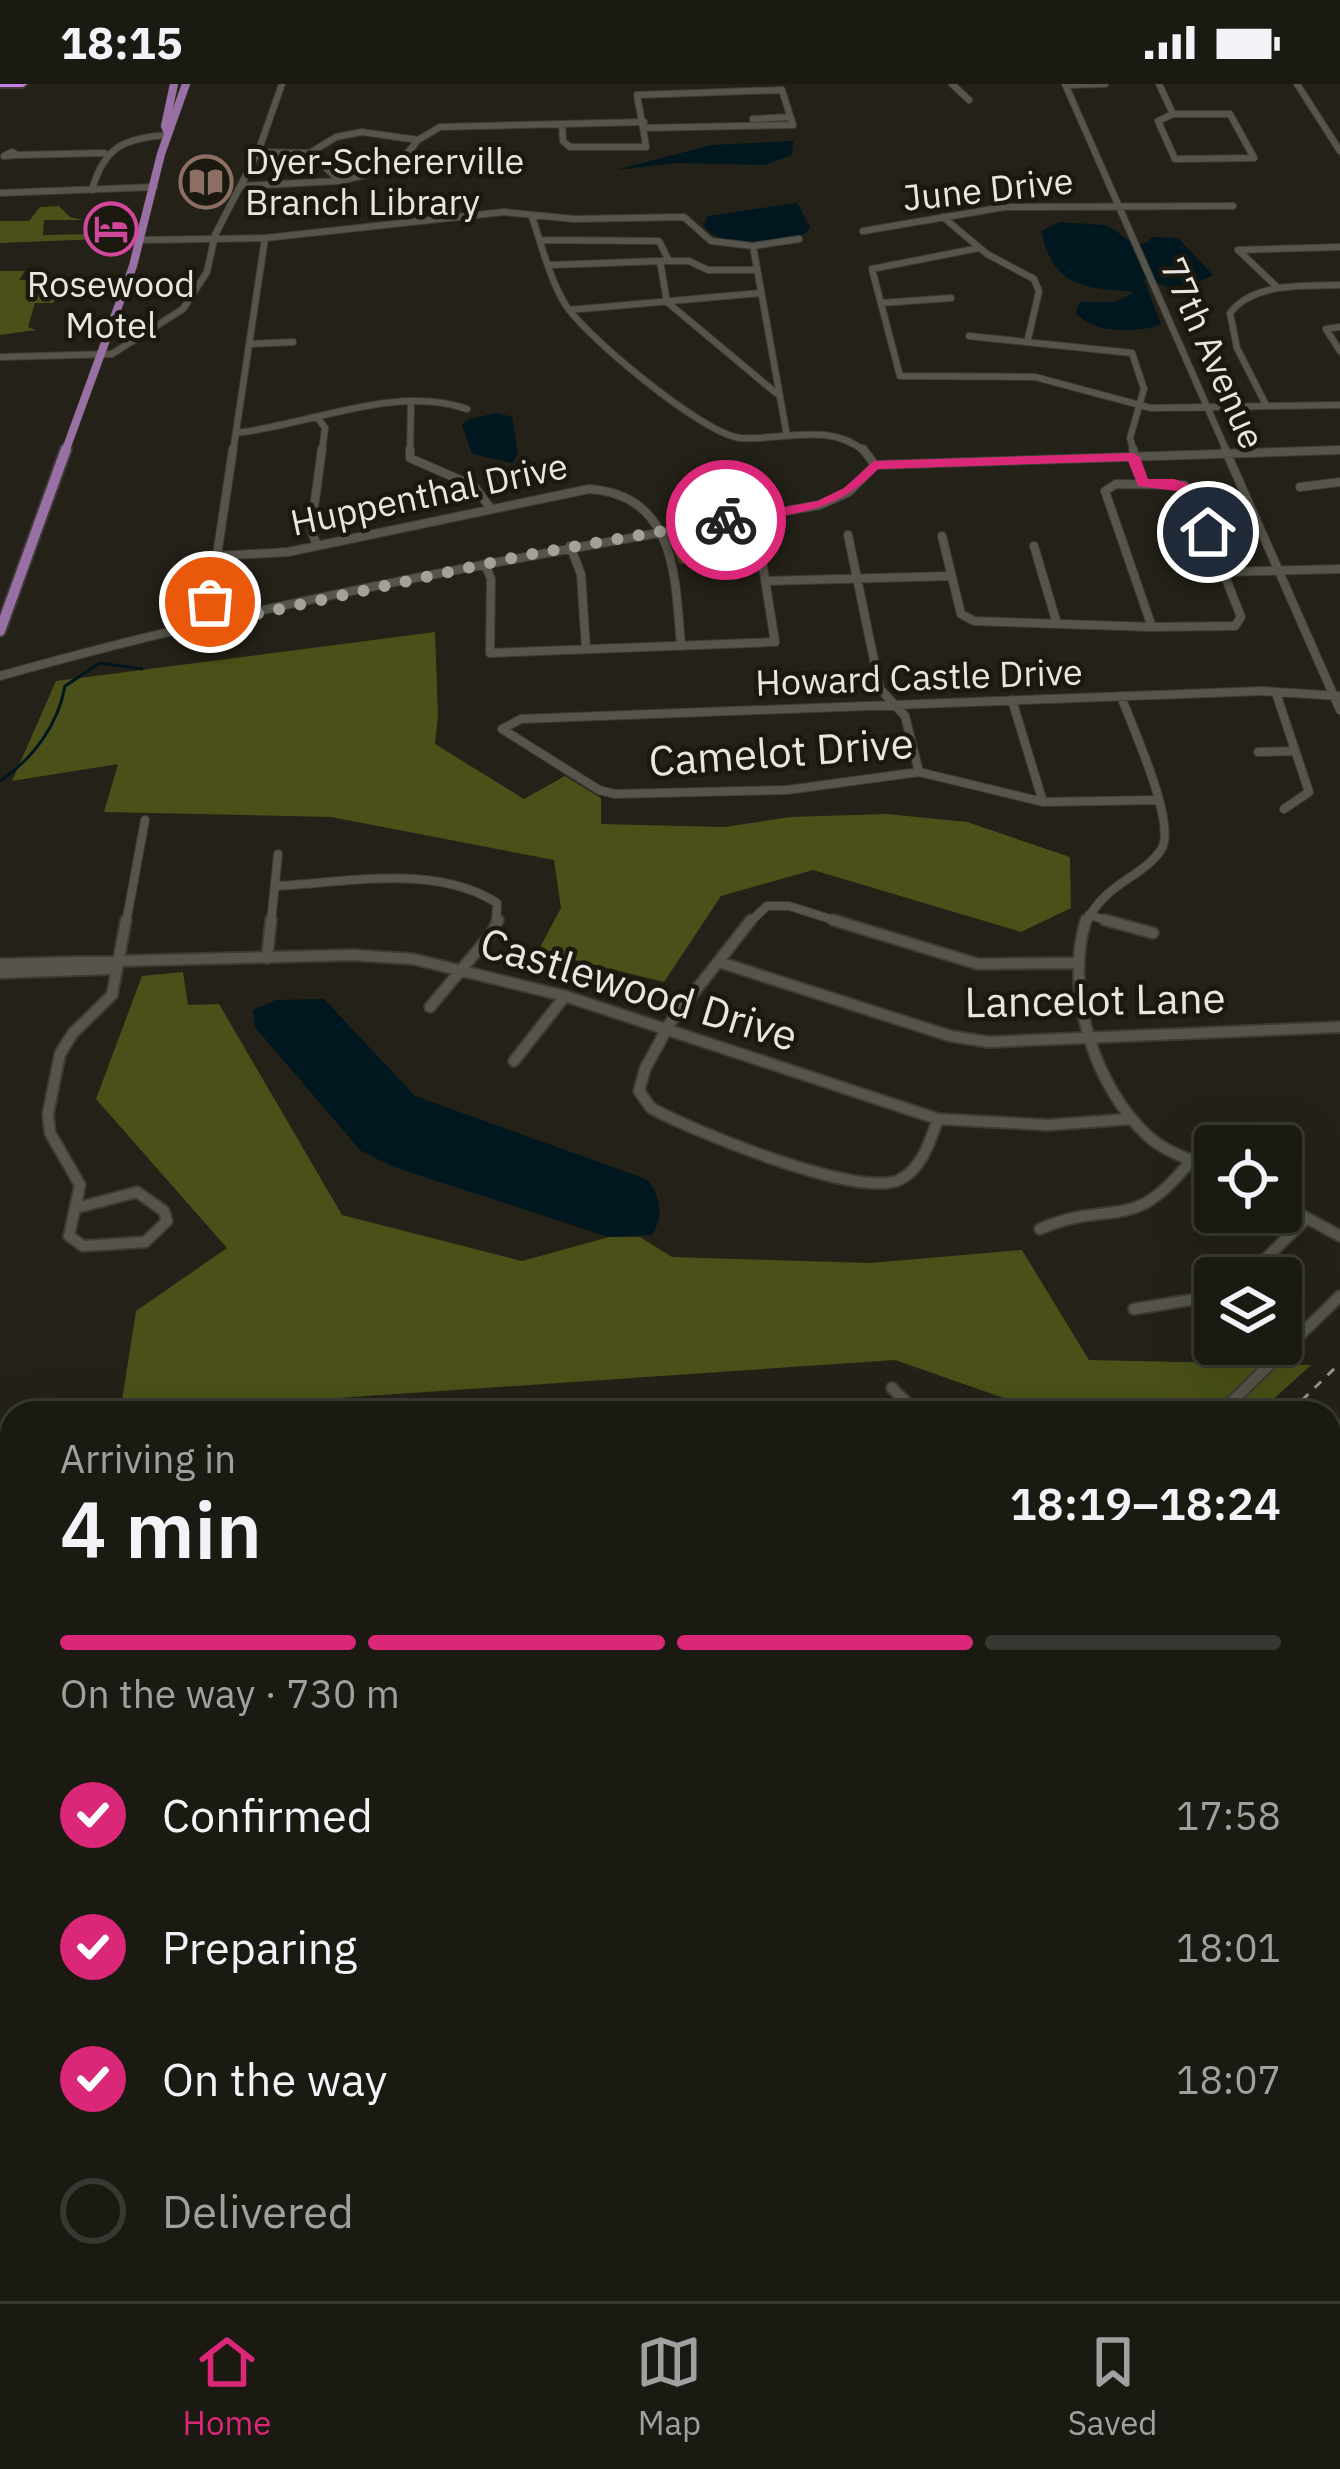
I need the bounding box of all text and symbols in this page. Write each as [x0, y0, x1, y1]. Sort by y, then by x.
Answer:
text: 18:15 [60, 13, 183, 71]
place label: Dyer-Schererville Branch Library [245, 137, 524, 225]
library icon: Dyer-Schererville Branch Library [178, 154, 234, 210]
street label: June Drive [900, 156, 1075, 221]
hotel icon: Rosewood Motel [83, 201, 139, 257]
street label: 77th Avenue [1150, 250, 1277, 456]
place label: Rosewood Motel [27, 260, 195, 348]
street label: Huppenthal Drive [286, 441, 572, 546]
courier [666, 460, 786, 580]
pin [1157, 481, 1259, 583]
icon: bike [693, 487, 759, 553]
icon: home [1175, 499, 1241, 565]
pin [159, 551, 261, 653]
icon: bag [177, 569, 243, 635]
street label: Howard Castle Drive [755, 647, 1083, 706]
street label: Camelot Drive [647, 715, 915, 788]
street label: Castlewood Drive [474, 914, 804, 1063]
street label: Lancelot Lane [964, 970, 1226, 1029]
map controls [1194, 1125, 1302, 1365]
button: locate [1194, 1125, 1302, 1233]
button: layers [1194, 1257, 1302, 1365]
text: Arriving in [60, 1433, 236, 1484]
text: 18:19–18:24 [1010, 1474, 1281, 1532]
text: 4 min [60, 1478, 262, 1579]
text: On the way · 730 m [60, 1668, 400, 1719]
icon: check [60, 1782, 126, 1848]
text: Confirmed [162, 1786, 373, 1844]
text: 17:58 [1176, 1790, 1281, 1841]
icon: check [60, 1914, 126, 1980]
text: Preparing [162, 1918, 357, 1976]
text: 18:01 [1176, 1922, 1281, 1973]
icon: check [60, 2046, 126, 2112]
text: On the way [162, 2050, 387, 2108]
text: 18:07 [1176, 2054, 1281, 2105]
text: Delivered [162, 2182, 354, 2240]
tab: Home [183, 2329, 271, 2444]
tab: Map [636, 2329, 702, 2444]
tab: Saved [1068, 2329, 1157, 2444]

